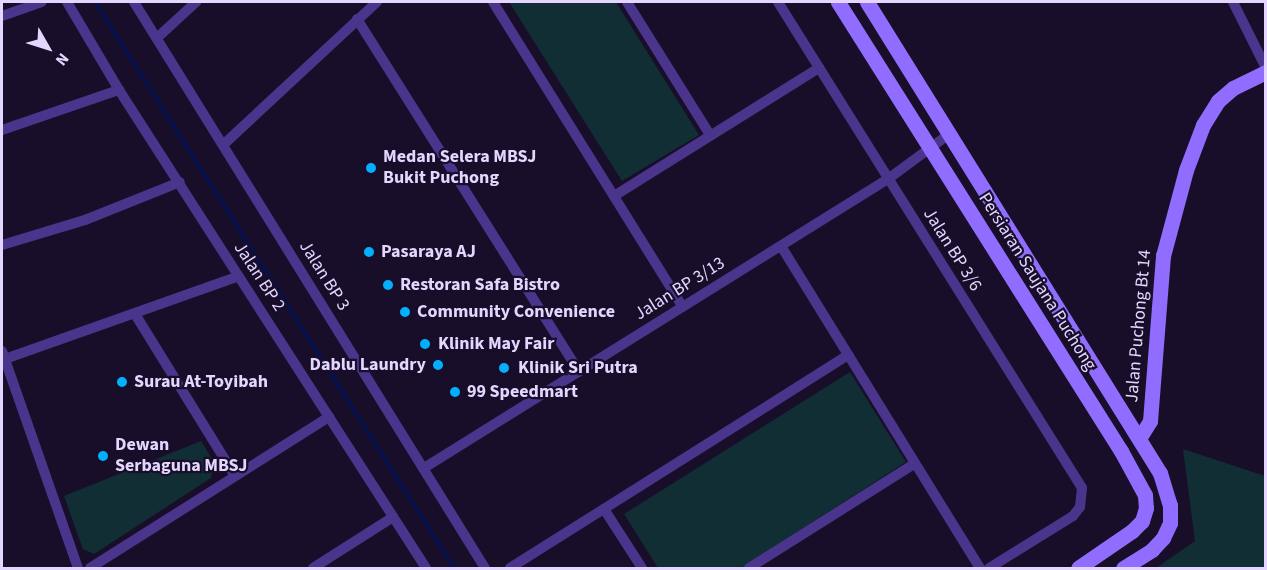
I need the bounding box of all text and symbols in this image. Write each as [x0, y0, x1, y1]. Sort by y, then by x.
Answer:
north arrow [18, 18, 78, 78]
text: N [50, 48, 74, 70]
place label: Medan Selera MBSJ Bukit Puchong [383, 147, 536, 190]
marker: Medan Selera MBSJ Bukit Puchong [364, 161, 378, 175]
street label: Persiaran Saujana Puchong [973, 189, 1101, 375]
street label: Jalan BP 3/6 [918, 205, 986, 295]
street label: Jalan BP 3 [294, 237, 354, 315]
street label: Jalan BP 2 [229, 238, 289, 316]
place label: Pasaraya AJ [381, 241, 476, 263]
marker: Pasaraya AJ [362, 245, 376, 259]
street label: Jalan Puchong Bt 14 [1122, 249, 1156, 403]
street label: Jalan BP 3/13 [631, 253, 729, 325]
place label: Restoran Safa Bistro [400, 274, 560, 296]
marker: Restoran Safa Bistro [381, 278, 395, 292]
place label: Community Convenience [417, 301, 615, 323]
marker: Community Convenience [398, 305, 412, 319]
place label: Klinik May Fair [438, 333, 554, 355]
marker: Klinik May Fair [416, 335, 434, 353]
place label: Dablu Laundry [309, 354, 426, 376]
place label: Klinik Sri Putra [518, 357, 638, 379]
marker: Dablu Laundry [431, 358, 445, 372]
marker: Klinik Sri Putra [495, 359, 513, 377]
place label: Surau At-Toyibah [134, 371, 268, 393]
marker: Surau At-Toyibah [115, 375, 129, 389]
place label: 99 Speedmart [467, 381, 578, 403]
marker: 99 Speedmart [448, 385, 462, 399]
place label: Dewan Serbaguna MBSJ [115, 435, 247, 478]
marker: Dewan Serbaguna MBSJ [96, 449, 110, 463]

